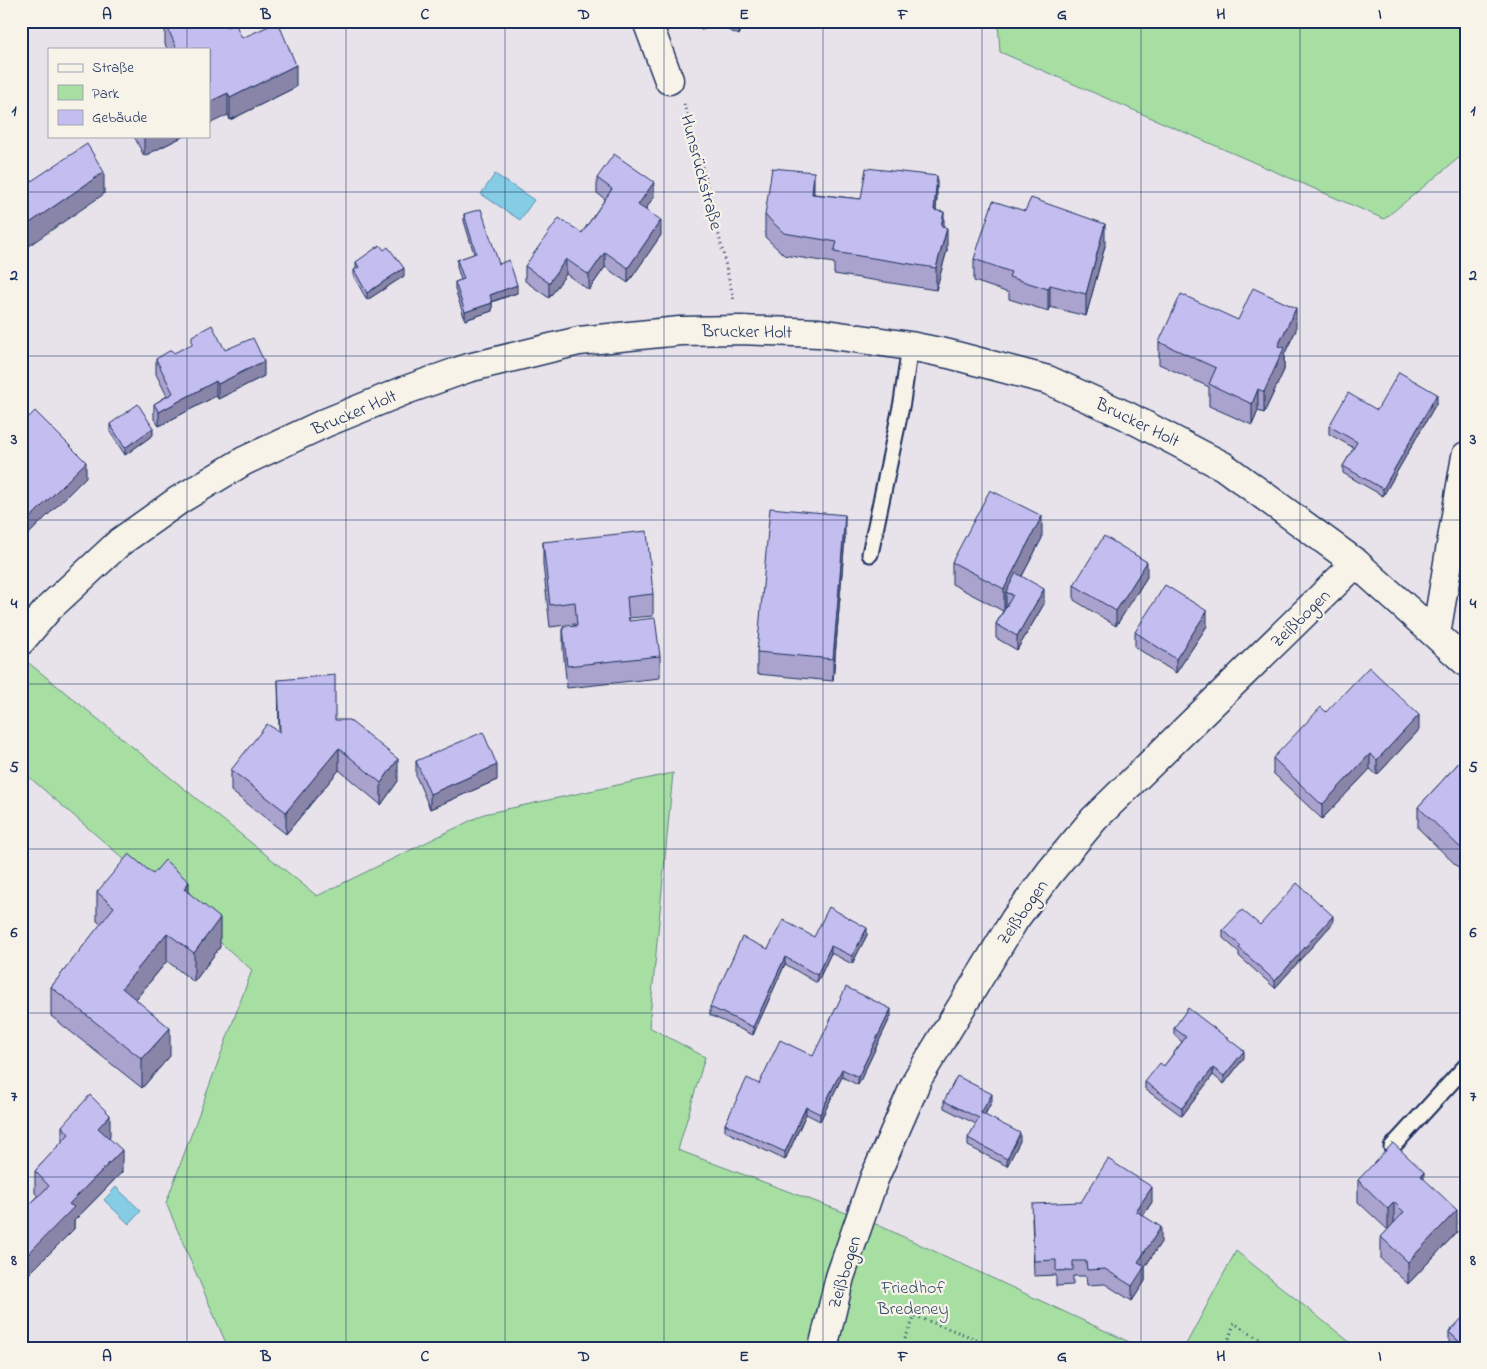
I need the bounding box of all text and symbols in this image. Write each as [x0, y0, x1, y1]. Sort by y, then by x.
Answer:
text: A [102, 3, 112, 27]
text: B [260, 3, 272, 27]
text: C [421, 3, 430, 27]
text: D [577, 3, 590, 27]
text: E [739, 3, 749, 27]
text: F [897, 3, 909, 27]
text: G [1057, 3, 1067, 27]
text: H [1216, 3, 1226, 27]
text: I [1378, 3, 1382, 27]
legend [48, 48, 210, 138]
text: Straße [92, 57, 134, 79]
text: Park [92, 83, 120, 105]
text: 1 [11, 99, 17, 123]
text: 1 [1470, 99, 1476, 123]
text: Gebäude [92, 107, 148, 129]
street label: Hunsrückstraße [672, 112, 728, 234]
text: 2 [9, 264, 18, 288]
text: 2 [1468, 264, 1477, 288]
street label: Brucker Holt [701, 319, 792, 347]
street label: Brucker Holt [307, 384, 401, 444]
street label: Brucker Holt [1090, 392, 1183, 455]
text: 3 [10, 428, 18, 452]
text: 3 [1469, 428, 1477, 452]
street label: Zeißbogen [1265, 584, 1338, 656]
text: 4 [10, 592, 18, 616]
text: 4 [1469, 592, 1477, 616]
text: 5 [9, 756, 19, 780]
text: 5 [1468, 756, 1478, 780]
street label: Zeißbogen [992, 875, 1057, 952]
text: 6 [9, 921, 18, 945]
text: 6 [1468, 921, 1477, 945]
text: 7 [11, 1085, 18, 1109]
text: 7 [1470, 1085, 1477, 1109]
street label: Zeißbogen [823, 1233, 870, 1312]
text: 8 [10, 1249, 17, 1273]
text: 8 [1469, 1249, 1476, 1273]
park label: Friedhof Bredeney [877, 1276, 948, 1323]
text: A [102, 1345, 112, 1369]
text: B [260, 1345, 272, 1369]
text: C [421, 1345, 430, 1369]
text: D [577, 1345, 590, 1369]
text: E [739, 1345, 749, 1369]
text: F [897, 1345, 909, 1369]
text: G [1057, 1345, 1067, 1369]
text: H [1216, 1345, 1226, 1369]
text: I [1378, 1345, 1382, 1369]

